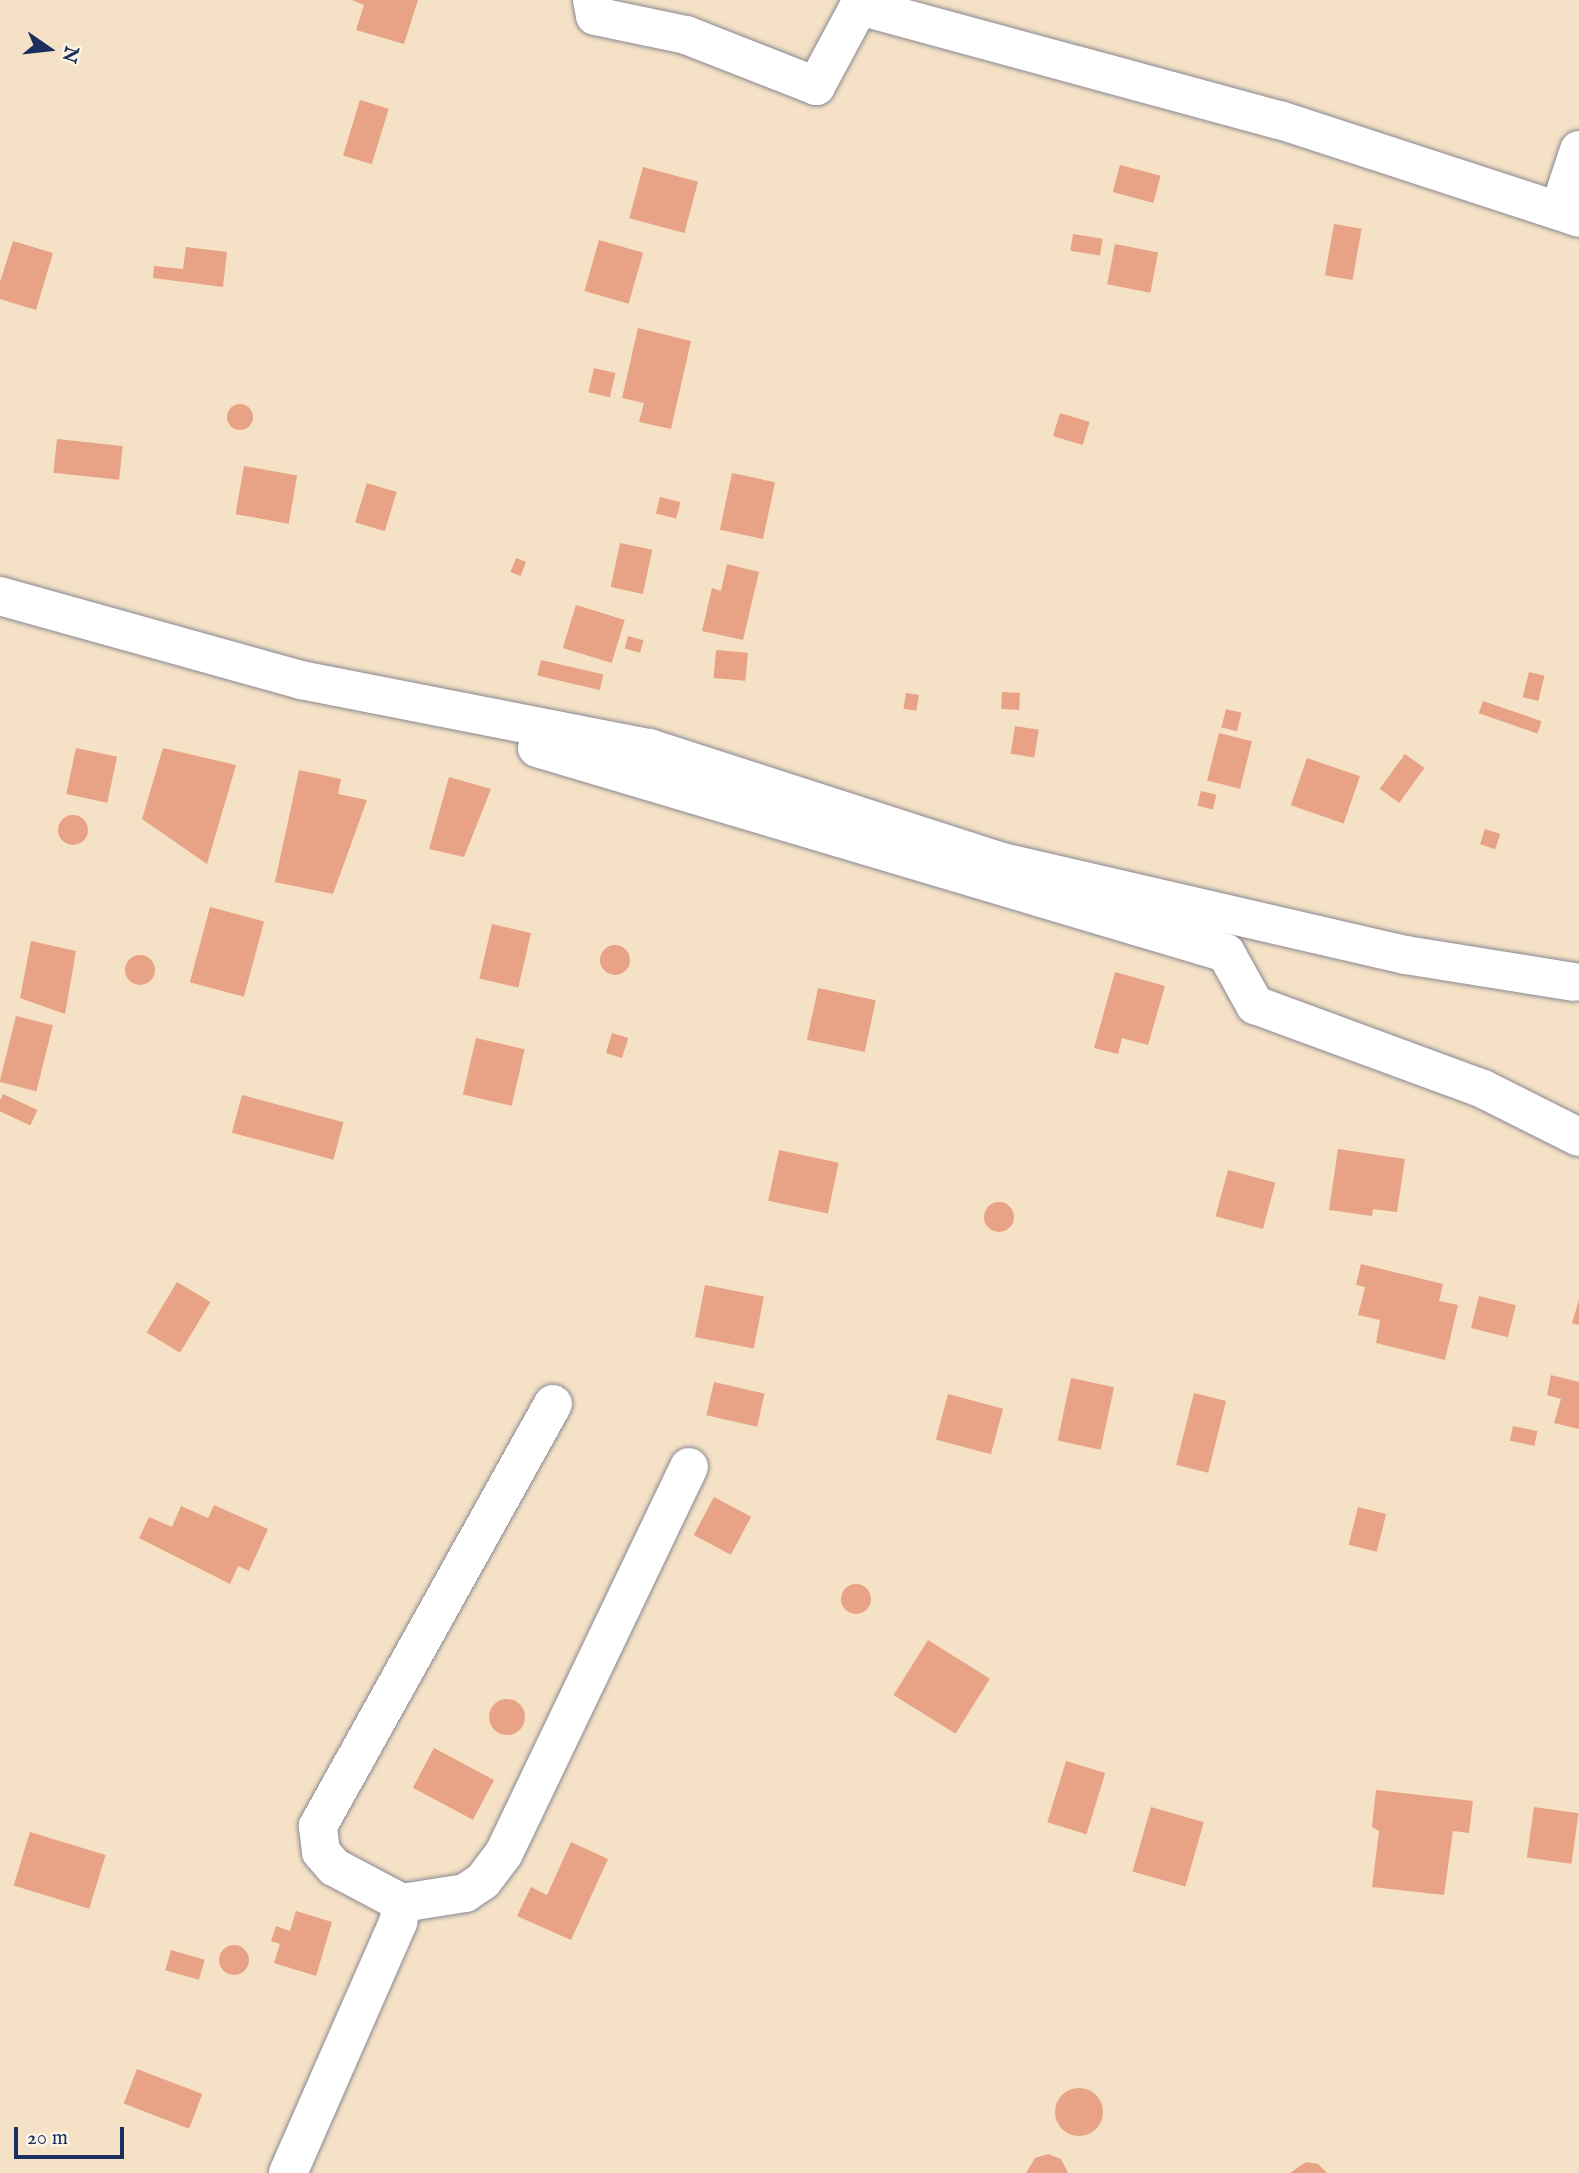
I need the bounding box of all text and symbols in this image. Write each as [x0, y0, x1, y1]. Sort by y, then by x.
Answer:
north arrow [14, 14, 84, 84]
text: N [56, 43, 83, 65]
scale bar [18, 2114, 128, 2158]
text: 20 m [27, 2125, 68, 2152]

